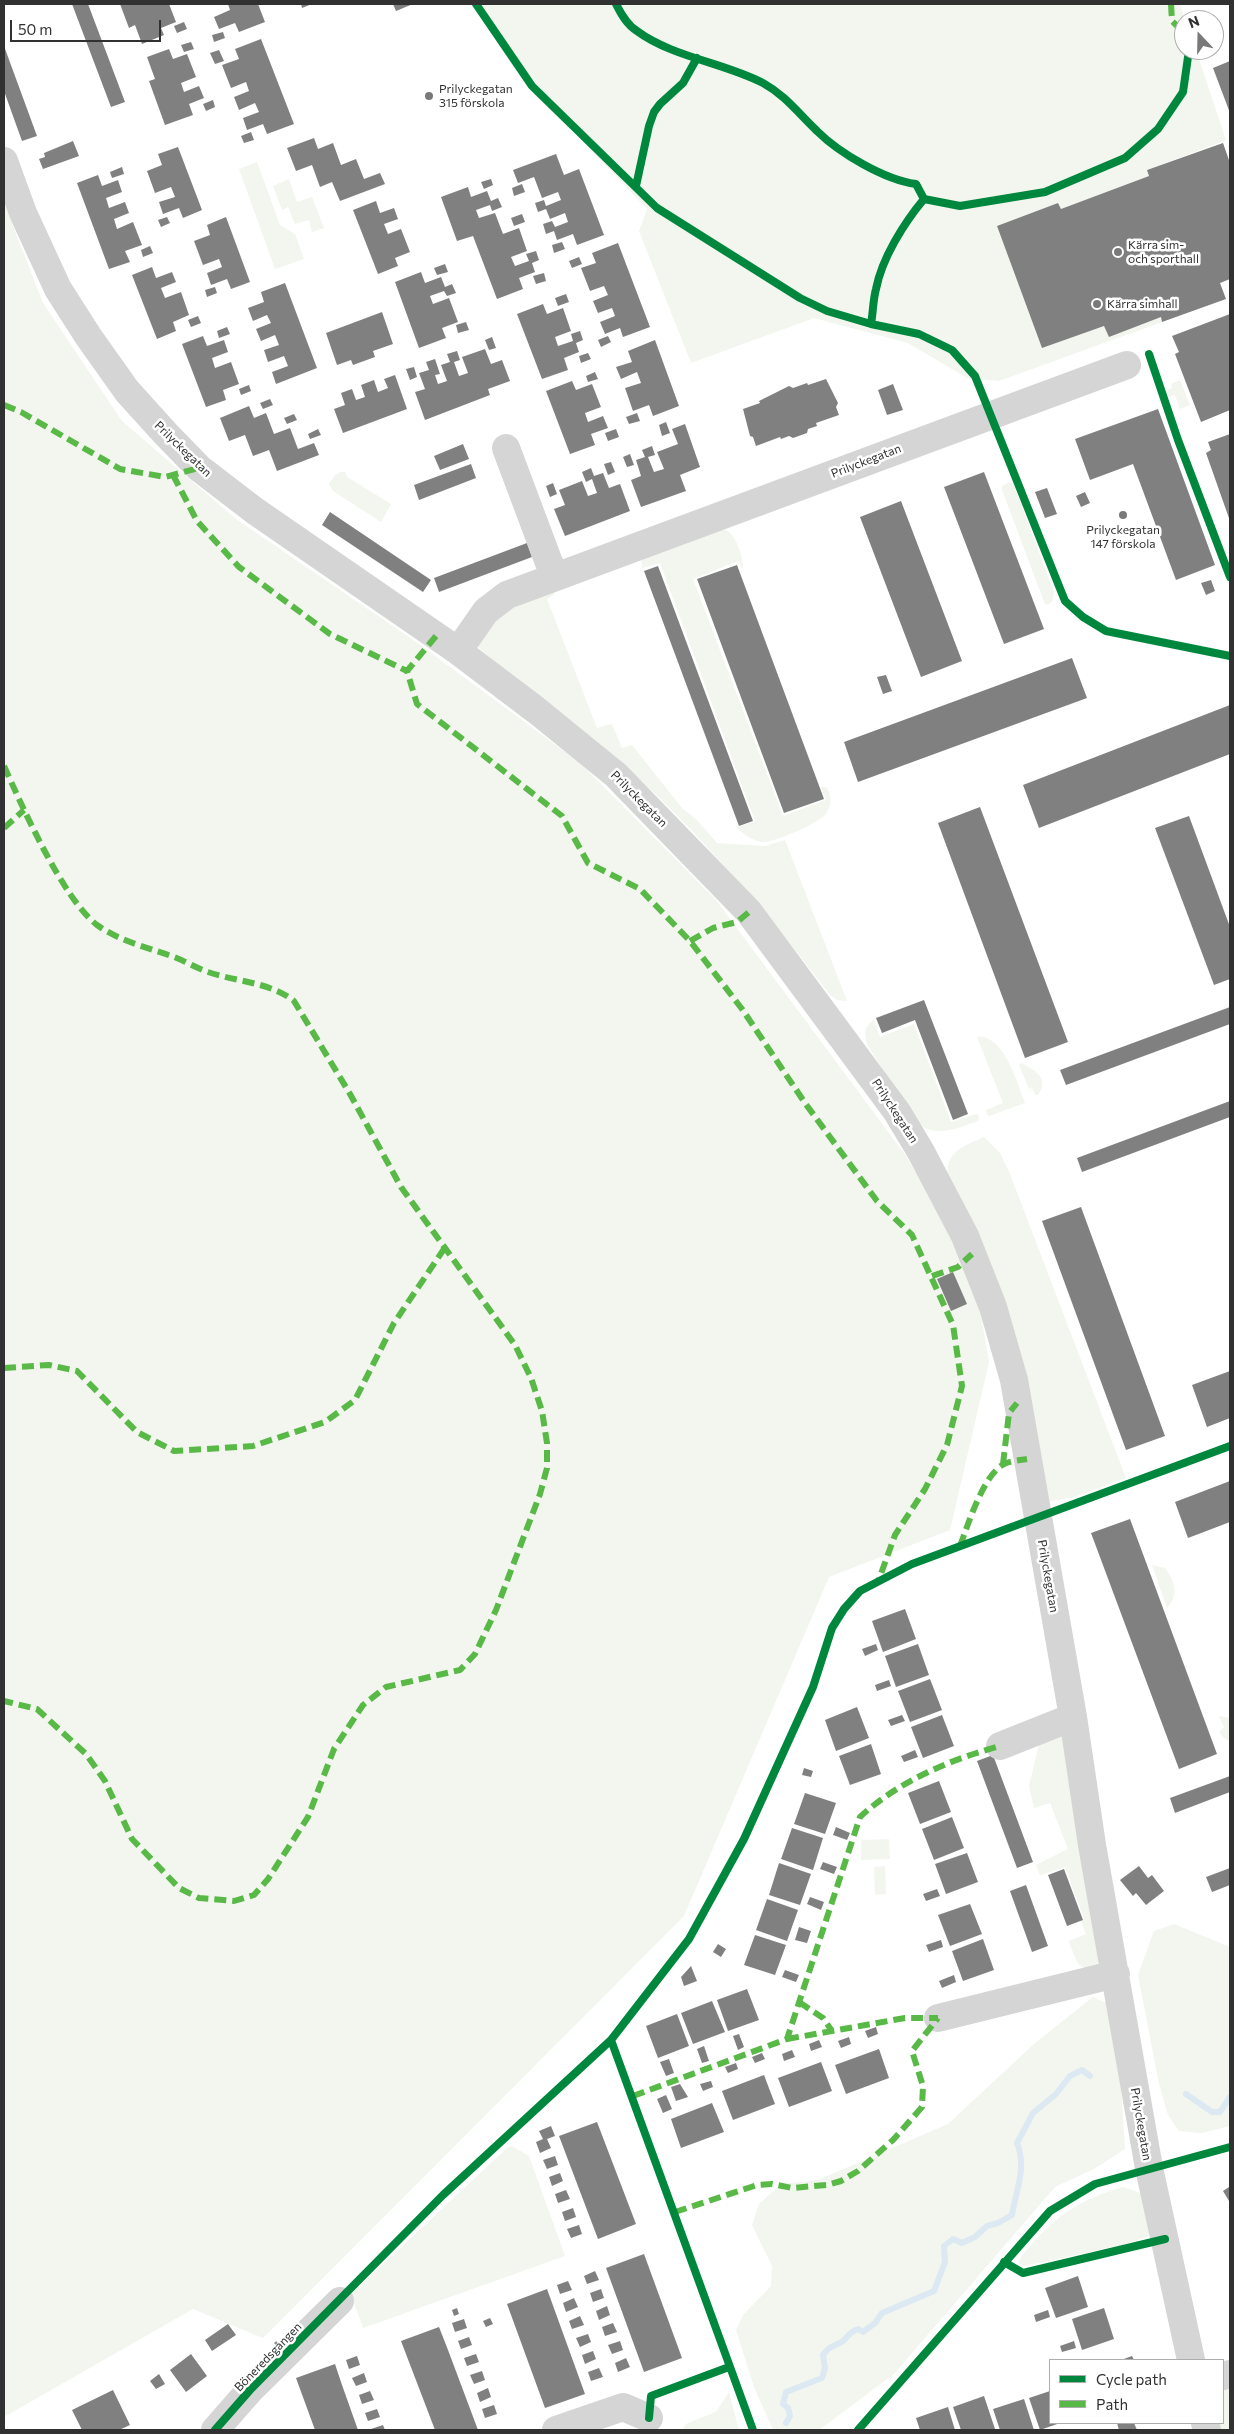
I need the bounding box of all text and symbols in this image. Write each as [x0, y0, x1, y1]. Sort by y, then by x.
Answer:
scale bar [12, 10, 164, 42]
north arrow [1174, 10, 1224, 60]
text: N [1186, 12, 1202, 31]
text: 50 m [18, 20, 52, 38]
place label: Prilyckegatan 315 förskola [439, 82, 513, 110]
marker: Prilyckegatan 315 förskola [423, 90, 435, 102]
place label: Kärra sim- och sporthall [1128, 238, 1199, 266]
marker: Kärra sim- och sporthall [1112, 246, 1124, 258]
place label: Kärra simhall [1107, 297, 1178, 311]
marker: Kärra simhall [1091, 298, 1103, 310]
street label: Prilyckegatan [151, 418, 215, 480]
street label: Prilyckegatan [829, 441, 903, 481]
marker: Prilyckegatan 147 förskola [1117, 509, 1129, 521]
place label: Prilyckegatan 147 förskola [1086, 523, 1160, 551]
street label: Prilyckegatan [608, 768, 670, 830]
street label: Prilyckegatan [869, 1076, 921, 1146]
street label: Prilyckegatan [1035, 1538, 1061, 1614]
street label: Prilyckegatan [1128, 2086, 1154, 2162]
street label: Böneredsgången [231, 2319, 305, 2395]
legend [1049, 2359, 1224, 2424]
text: Cycle path [1096, 2370, 1167, 2388]
text: Path [1096, 2395, 1128, 2413]

